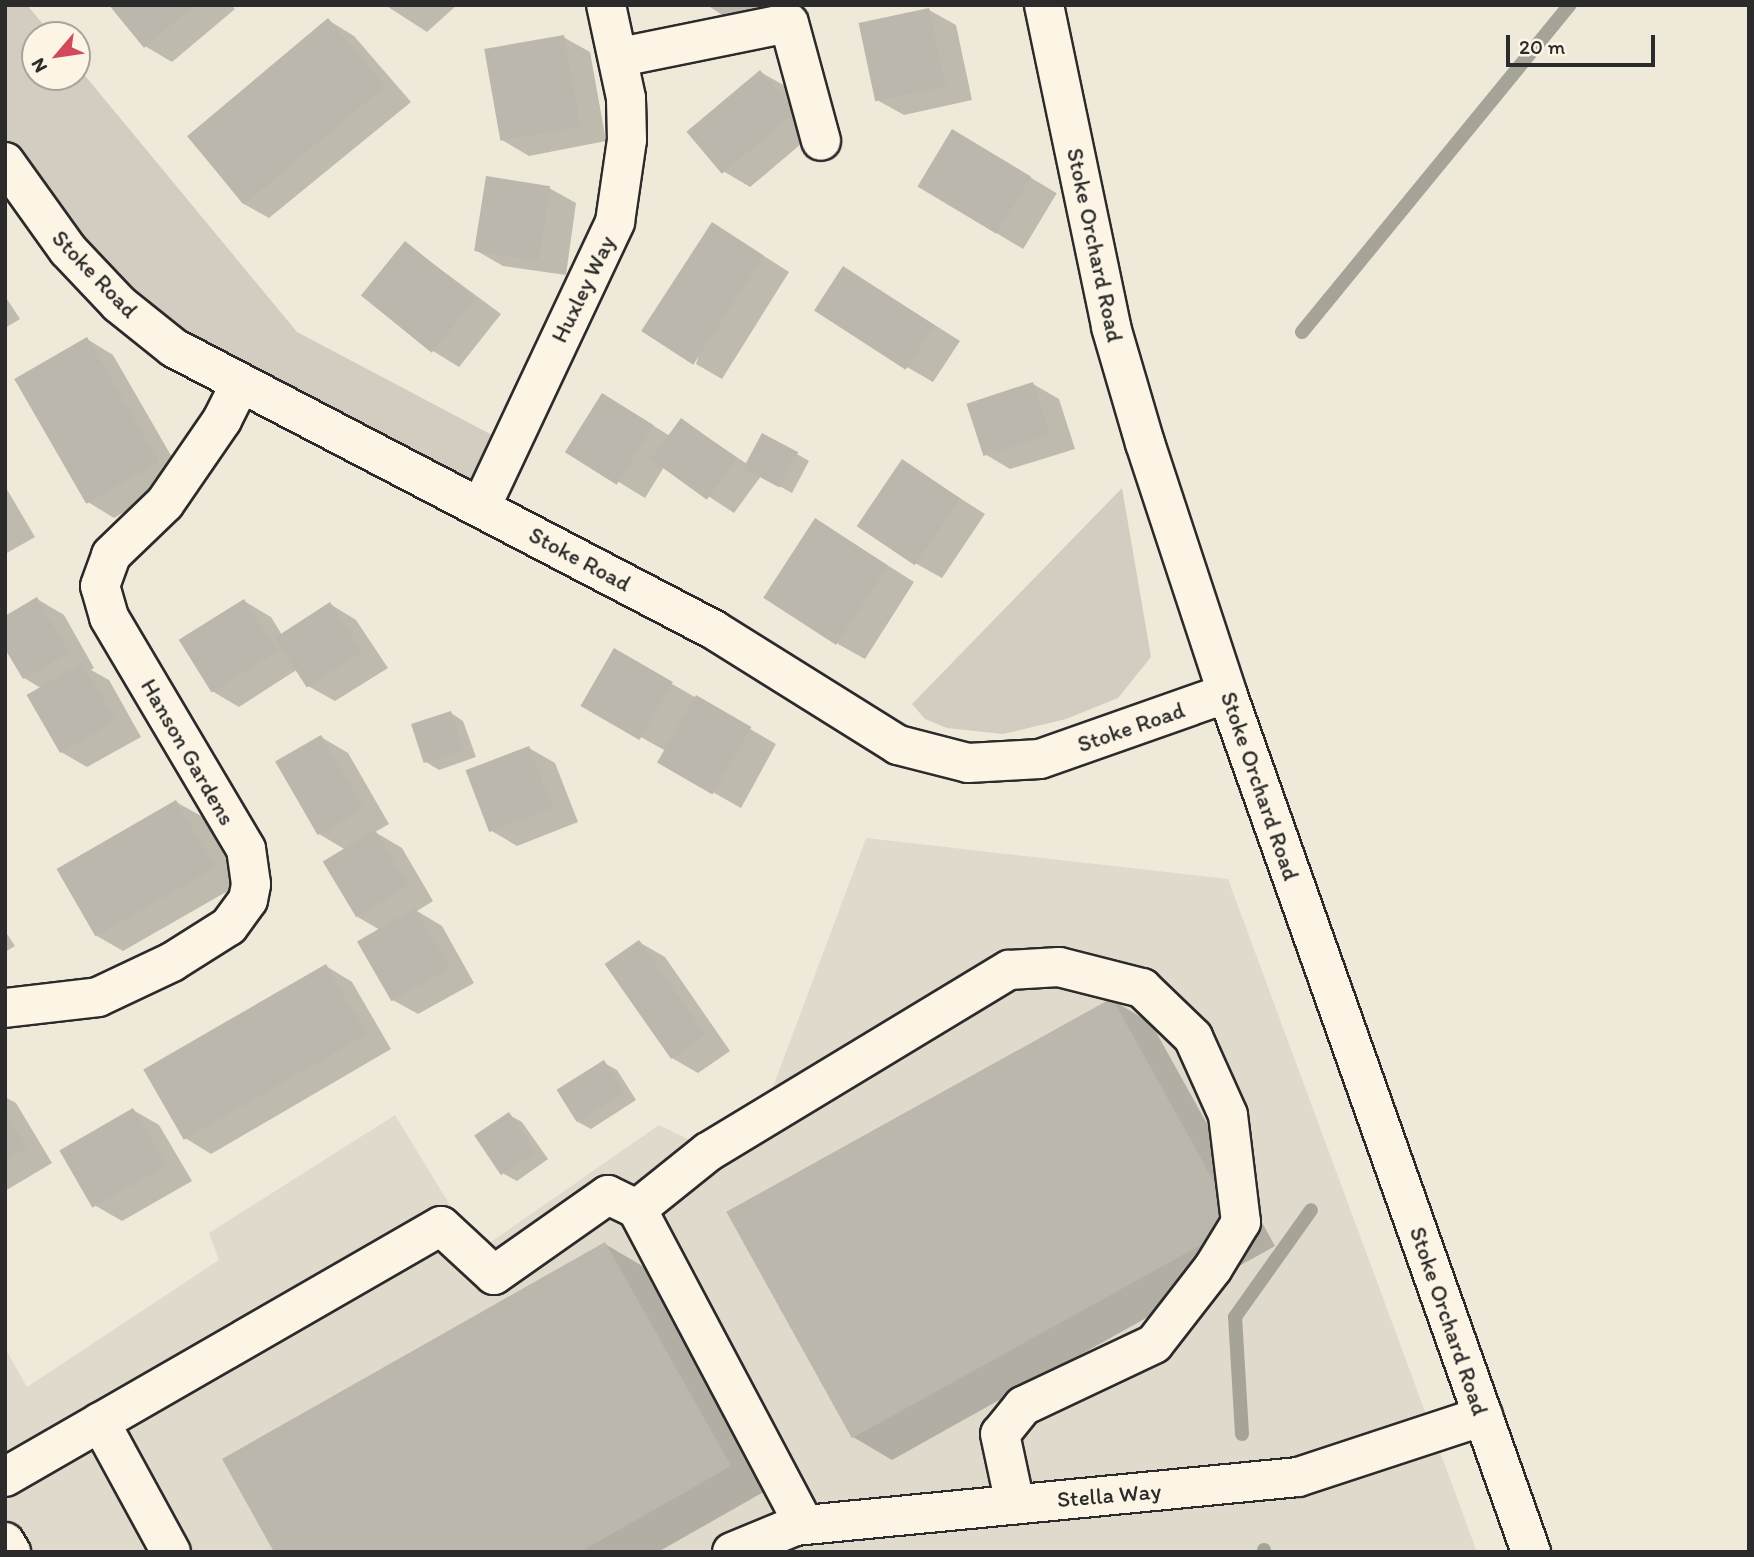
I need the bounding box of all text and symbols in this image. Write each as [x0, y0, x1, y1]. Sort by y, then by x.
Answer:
north arrow [21, 21, 91, 91]
scale bar [1509, 21, 1658, 65]
text: 20 m [1519, 34, 1565, 59]
text: N [26, 54, 52, 77]
street label: Stoke Orchard Road [1061, 145, 1129, 345]
street label: Stoke Road [47, 225, 143, 323]
street label: Huxley Way [545, 231, 621, 347]
street label: Stoke Road [525, 521, 635, 597]
street label: Hanson Gardens [135, 674, 241, 830]
street label: Stoke Orchard Road [1215, 688, 1305, 884]
street label: Stoke Road [1074, 696, 1188, 758]
street label: Stoke Orchard Road [1404, 1223, 1494, 1419]
street label: Stella Way [1056, 1477, 1162, 1513]

